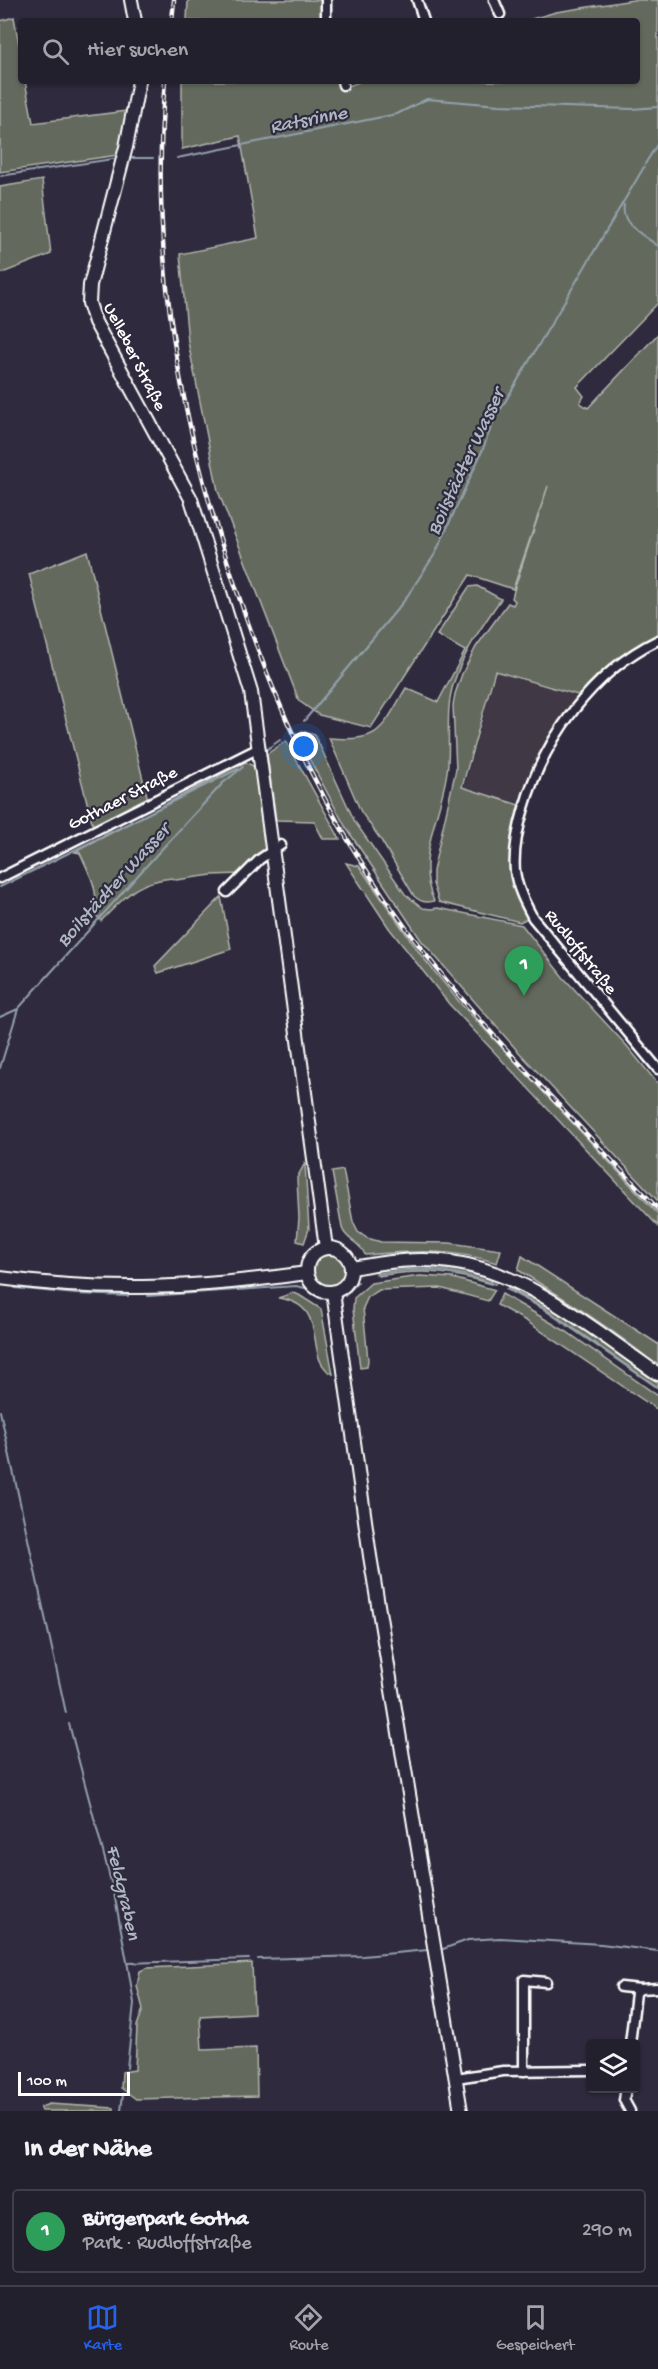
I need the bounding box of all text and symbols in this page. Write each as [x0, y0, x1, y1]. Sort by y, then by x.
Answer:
search box [18, 18, 640, 84]
icon: search [39, 35, 72, 68]
text: Hier suchen [87, 38, 188, 64]
water label: Ratsrinne [268, 103, 350, 140]
street label: Uelleber Straße [97, 300, 170, 415]
water label: Boilstädter Wasser [423, 382, 513, 539]
your location [289, 732, 318, 761]
street label: Gothaer Straße [65, 762, 182, 836]
water label: Boilstädter Wasser [53, 817, 179, 953]
street label: Rudloffstraße [539, 906, 621, 1000]
pin: 1 [504, 946, 544, 996]
water label: Feldgraben [100, 1843, 144, 1943]
map controls [586, 2039, 640, 2093]
button: layers [586, 2039, 640, 2093]
scale bar [18, 2069, 130, 2096]
text: 100 m [27, 2073, 67, 2092]
text: In der Nähe [24, 2135, 152, 2166]
text: Bürgerpark Gotha [83, 2207, 248, 2233]
text: 1 [41, 2220, 50, 2243]
text: 290 m [582, 2220, 632, 2243]
text: Park · Rudloffstraße [83, 2233, 252, 2256]
tab: Karte [84, 2301, 122, 2356]
tab: Route [289, 2301, 328, 2356]
tab: Gespeichert [496, 2301, 574, 2356]

